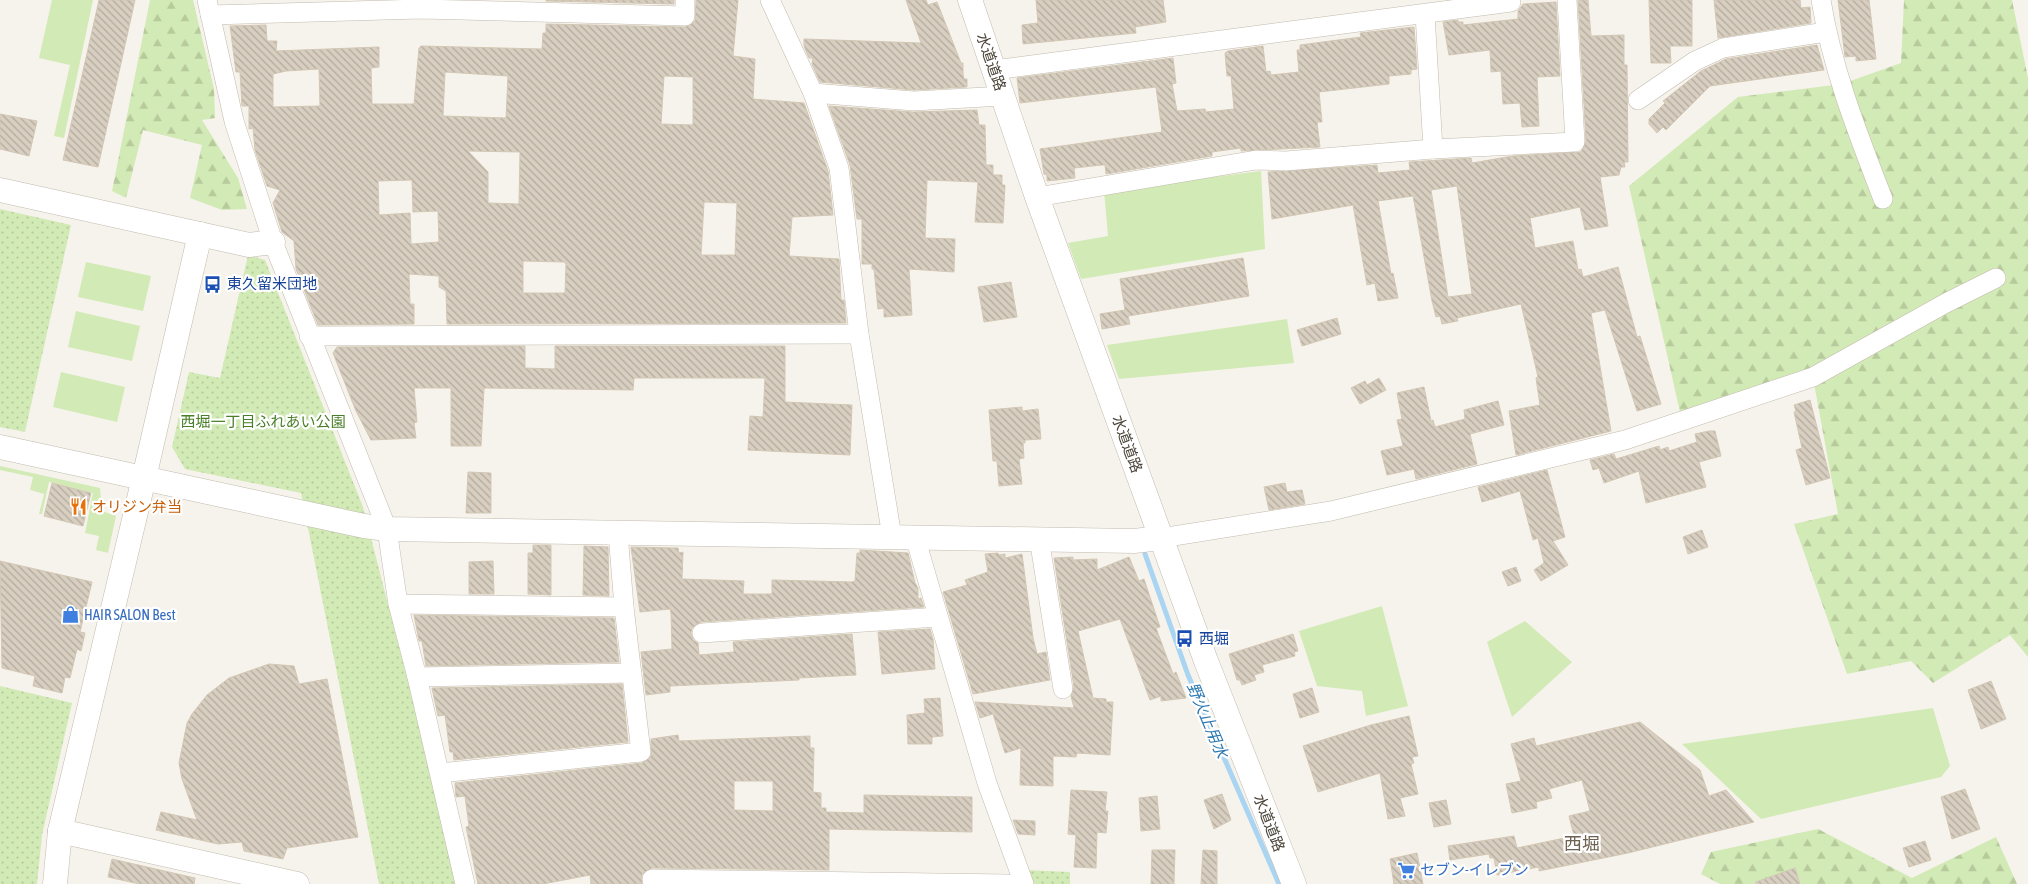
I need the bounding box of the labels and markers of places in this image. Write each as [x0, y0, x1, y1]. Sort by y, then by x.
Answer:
bus stop icon: 東久留米団地 [203, 274, 223, 294]
place label: 東久留米団地 [227, 275, 317, 292]
restaurant icon: オリジン弁当 [68, 497, 88, 517]
place label: オリジン弁当 [92, 498, 182, 515]
shop icon: HAIR SALON Best [60, 605, 80, 625]
place label: HAIR SALON Best [84, 606, 176, 623]
bus stop icon: 西堀 [1175, 629, 1195, 649]
place label: 西堀 [1199, 630, 1229, 647]
supermarket icon: セブン-イレブン [1396, 860, 1416, 880]
place label: セブン-イレブン [1420, 861, 1529, 878]

